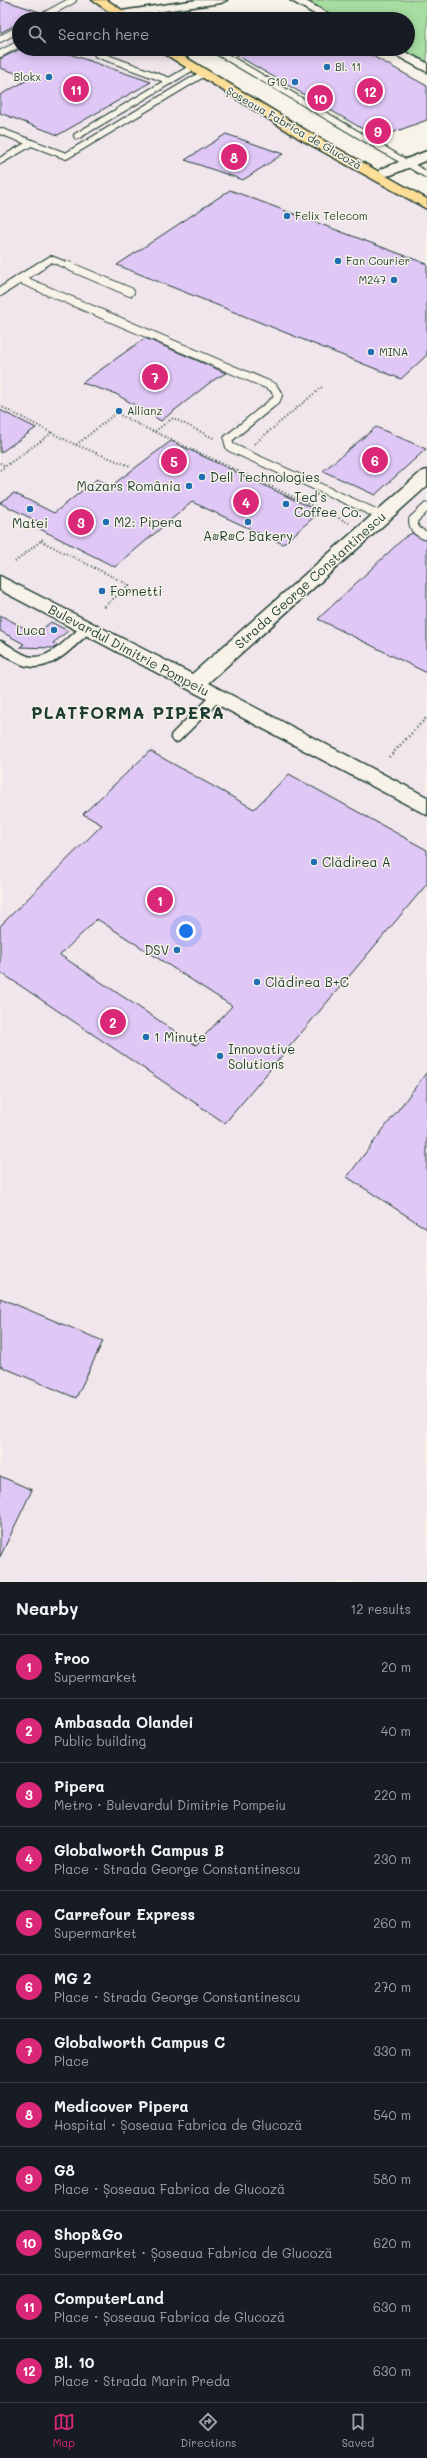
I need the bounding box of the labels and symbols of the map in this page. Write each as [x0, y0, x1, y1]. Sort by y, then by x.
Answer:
place label: Bl. 11 [335, 59, 361, 74]
marker: Bl. 11 [322, 62, 332, 72]
place label: Blokx [13, 69, 41, 84]
marker: Blokx [44, 72, 54, 82]
pin: 11 [63, 74, 89, 104]
place label: G10 [267, 74, 287, 89]
pin: 12 [357, 76, 383, 106]
marker: G10 [290, 77, 300, 87]
street label: Șoseaua Fabrica de Glucoză [223, 83, 365, 174]
pin: 10 [307, 83, 333, 113]
pin: 9 [365, 116, 391, 146]
pin: 8 [221, 142, 247, 172]
place label: Felix Telecom [295, 208, 367, 223]
marker: Felix Telecom [282, 211, 292, 221]
place label: Fan Courier [346, 253, 410, 268]
marker: Fan Courier [333, 256, 343, 266]
place label: M247 [359, 272, 386, 287]
marker: M247 [389, 275, 399, 285]
place label: MINA [379, 344, 408, 359]
marker: MINA [366, 347, 376, 357]
pin: 7 [142, 362, 168, 392]
place label: Allianz [127, 403, 163, 418]
marker: Allianz [114, 406, 124, 416]
pin: 6 [362, 445, 388, 475]
pin: 5 [161, 446, 187, 476]
place label: Dell Technologies [210, 468, 320, 485]
marker: Dell Technologies [197, 472, 207, 482]
place label: Mazars România [76, 477, 181, 494]
marker: Mazars România [184, 481, 194, 491]
pin: 4 [233, 487, 259, 517]
place label: Ted's Coffee Co. [294, 488, 362, 520]
marker: Ted's Coffee Co. [281, 499, 291, 509]
marker: Matei [25, 504, 35, 514]
pin: 3 [68, 507, 94, 537]
street label: Strada George Constantinescu [231, 507, 389, 652]
place label: M2: Pipera [114, 513, 182, 530]
place label: Matei [12, 514, 48, 531]
marker: M2: Pipera [101, 517, 111, 527]
marker: A•R•C Bakery [243, 517, 253, 527]
place label: A•R•C Bakery [203, 527, 293, 544]
place label: Fornetti [110, 582, 162, 599]
marker: Fornetti [97, 586, 107, 596]
street label: Bulevardul Dimitrie Pompeiu [46, 600, 213, 699]
place label: Luca [16, 621, 46, 638]
marker: Luca [49, 625, 59, 635]
district label: PLATFORMA PIPERA [31, 701, 225, 723]
place label: Clădirea A [322, 853, 391, 870]
marker: Clădirea A [309, 857, 319, 867]
pin: 1 [147, 885, 173, 915]
your location [176, 921, 196, 941]
place label: DSV [144, 941, 169, 958]
marker: DSV [172, 945, 182, 955]
place label: Clădirea B+C [265, 973, 349, 990]
marker: Clădirea B+C [252, 977, 262, 987]
pin: 2 [100, 1007, 126, 1037]
place label: 1 Minute [154, 1028, 206, 1045]
marker: 1 Minute [141, 1032, 151, 1042]
place label: Innovative Solutions [228, 1040, 295, 1072]
marker: Innovative Solutions [215, 1051, 225, 1061]

